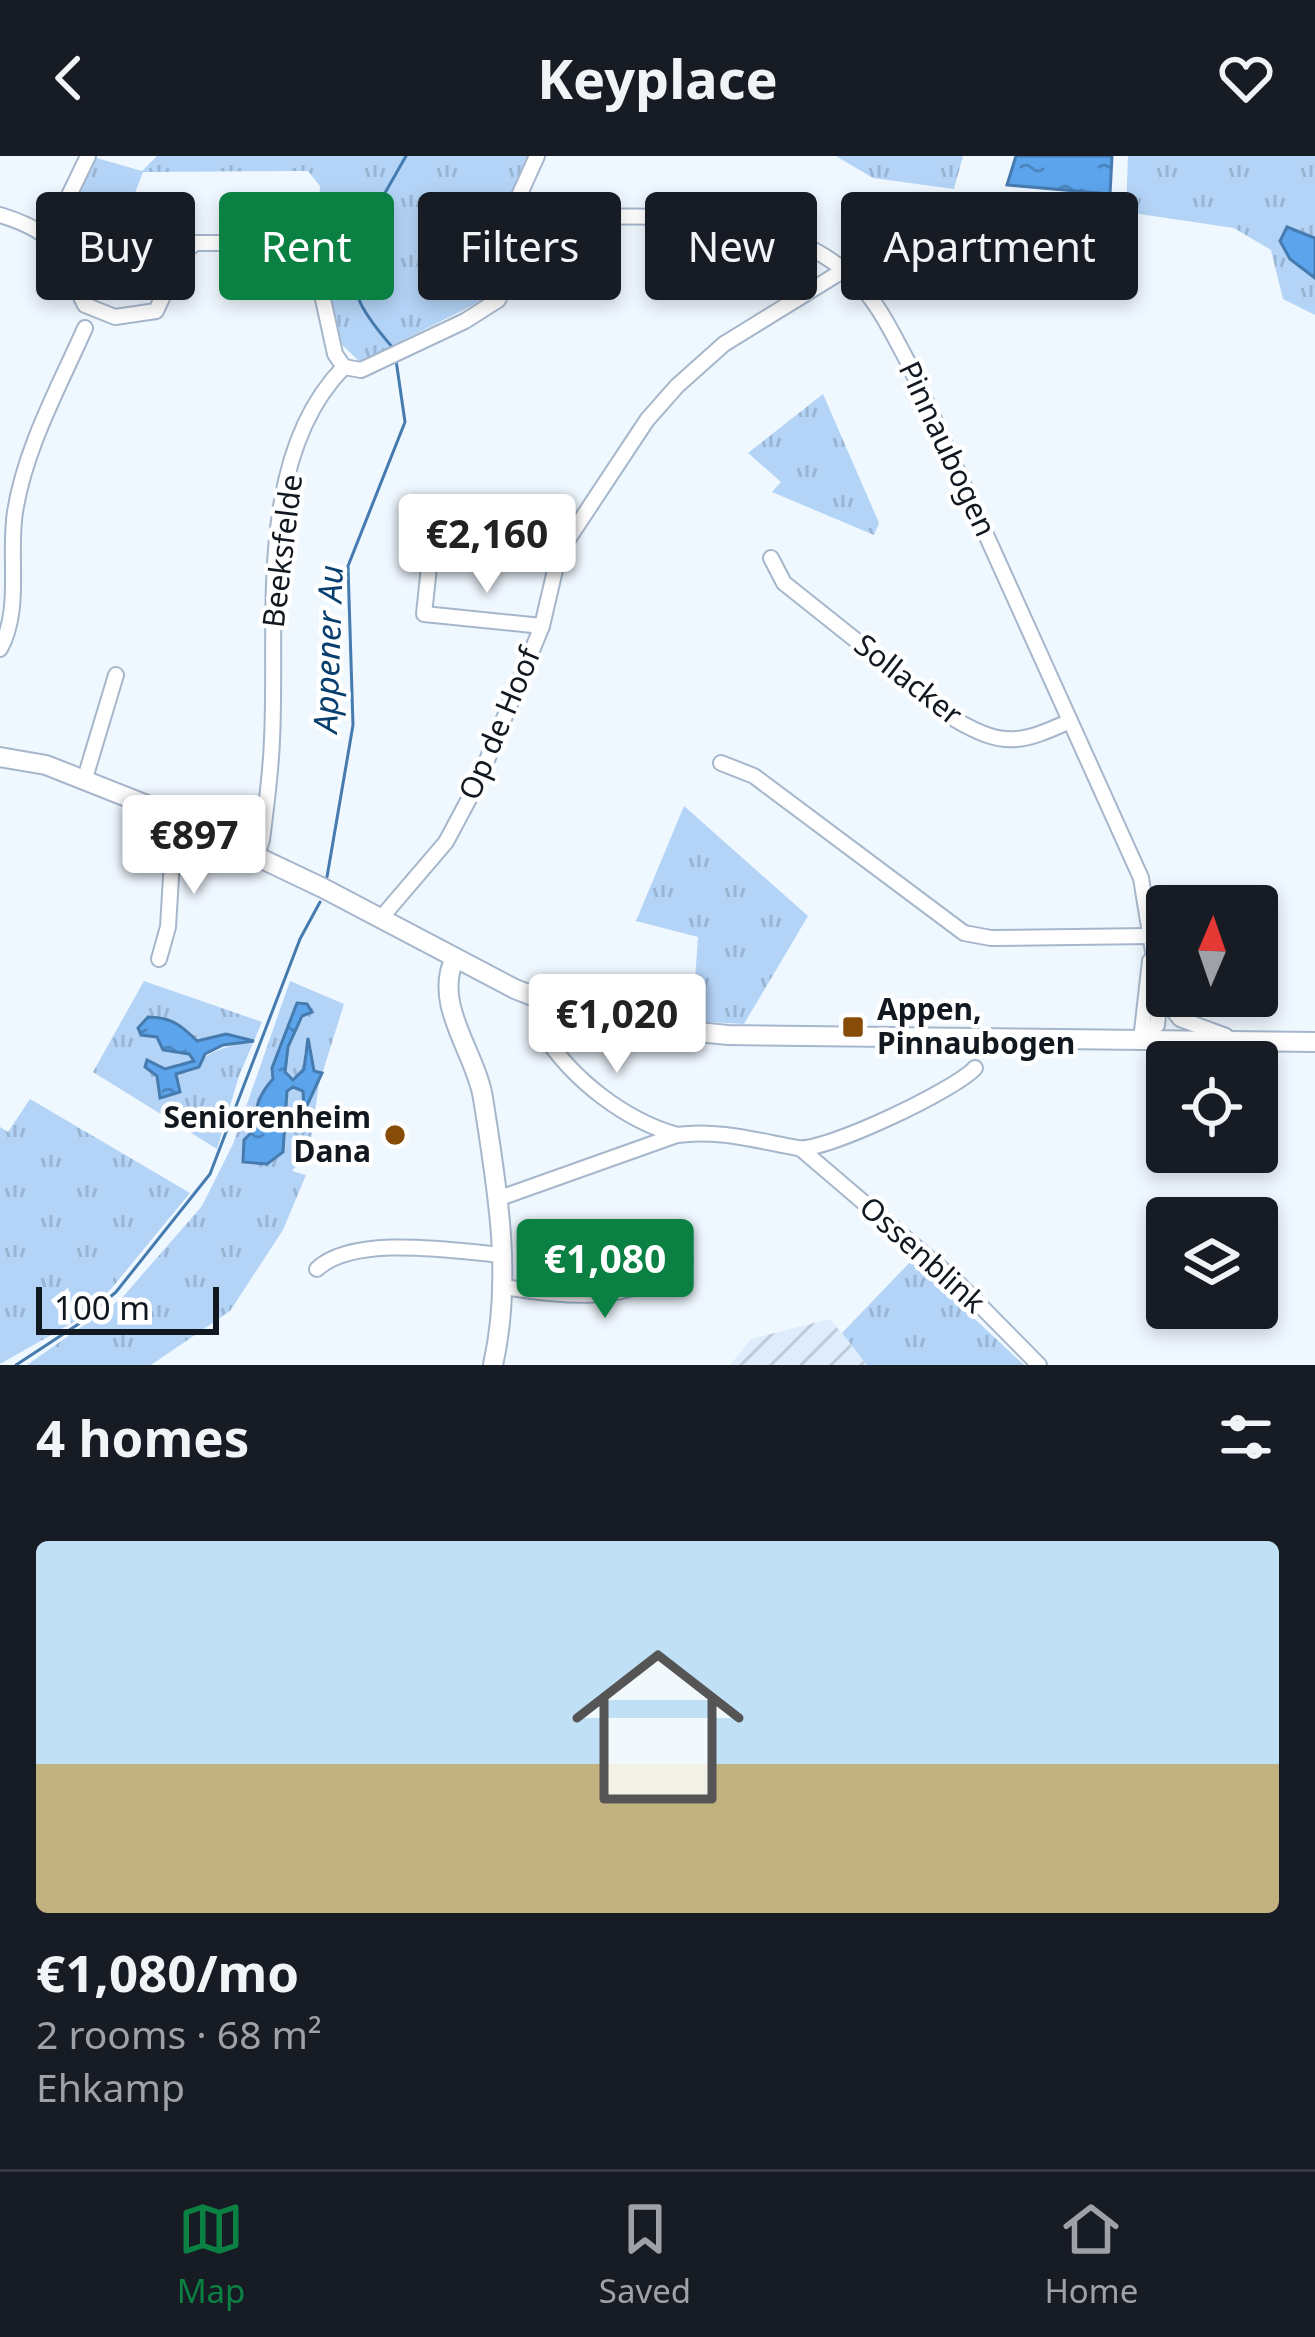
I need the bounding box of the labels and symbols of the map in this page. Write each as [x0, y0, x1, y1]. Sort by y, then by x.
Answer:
street label: Pinnaubogen [890, 354, 1007, 543]
street label: Beeksfelde [252, 472, 311, 630]
pin: €2,160 [389, 494, 585, 596]
water label: Appener Au [302, 564, 353, 736]
street label: Sollacker [846, 624, 971, 734]
street label: Op de Hoof [448, 639, 550, 806]
pin: €897 [123, 795, 265, 897]
north arrow [1146, 885, 1278, 1017]
pin: €1,020 [519, 974, 715, 1076]
place label: Appen, Pinnaubogen [877, 988, 1075, 1063]
marker: Appen, Pinnaubogen [840, 1014, 866, 1040]
place label: Seniorenheim Dana [163, 1096, 371, 1171]
marker: Seniorenheim Dana [382, 1122, 408, 1148]
street label: Ossenblink [851, 1186, 995, 1321]
pin: €1,080 [507, 1219, 703, 1321]
scale bar [36, 1281, 219, 1334]

